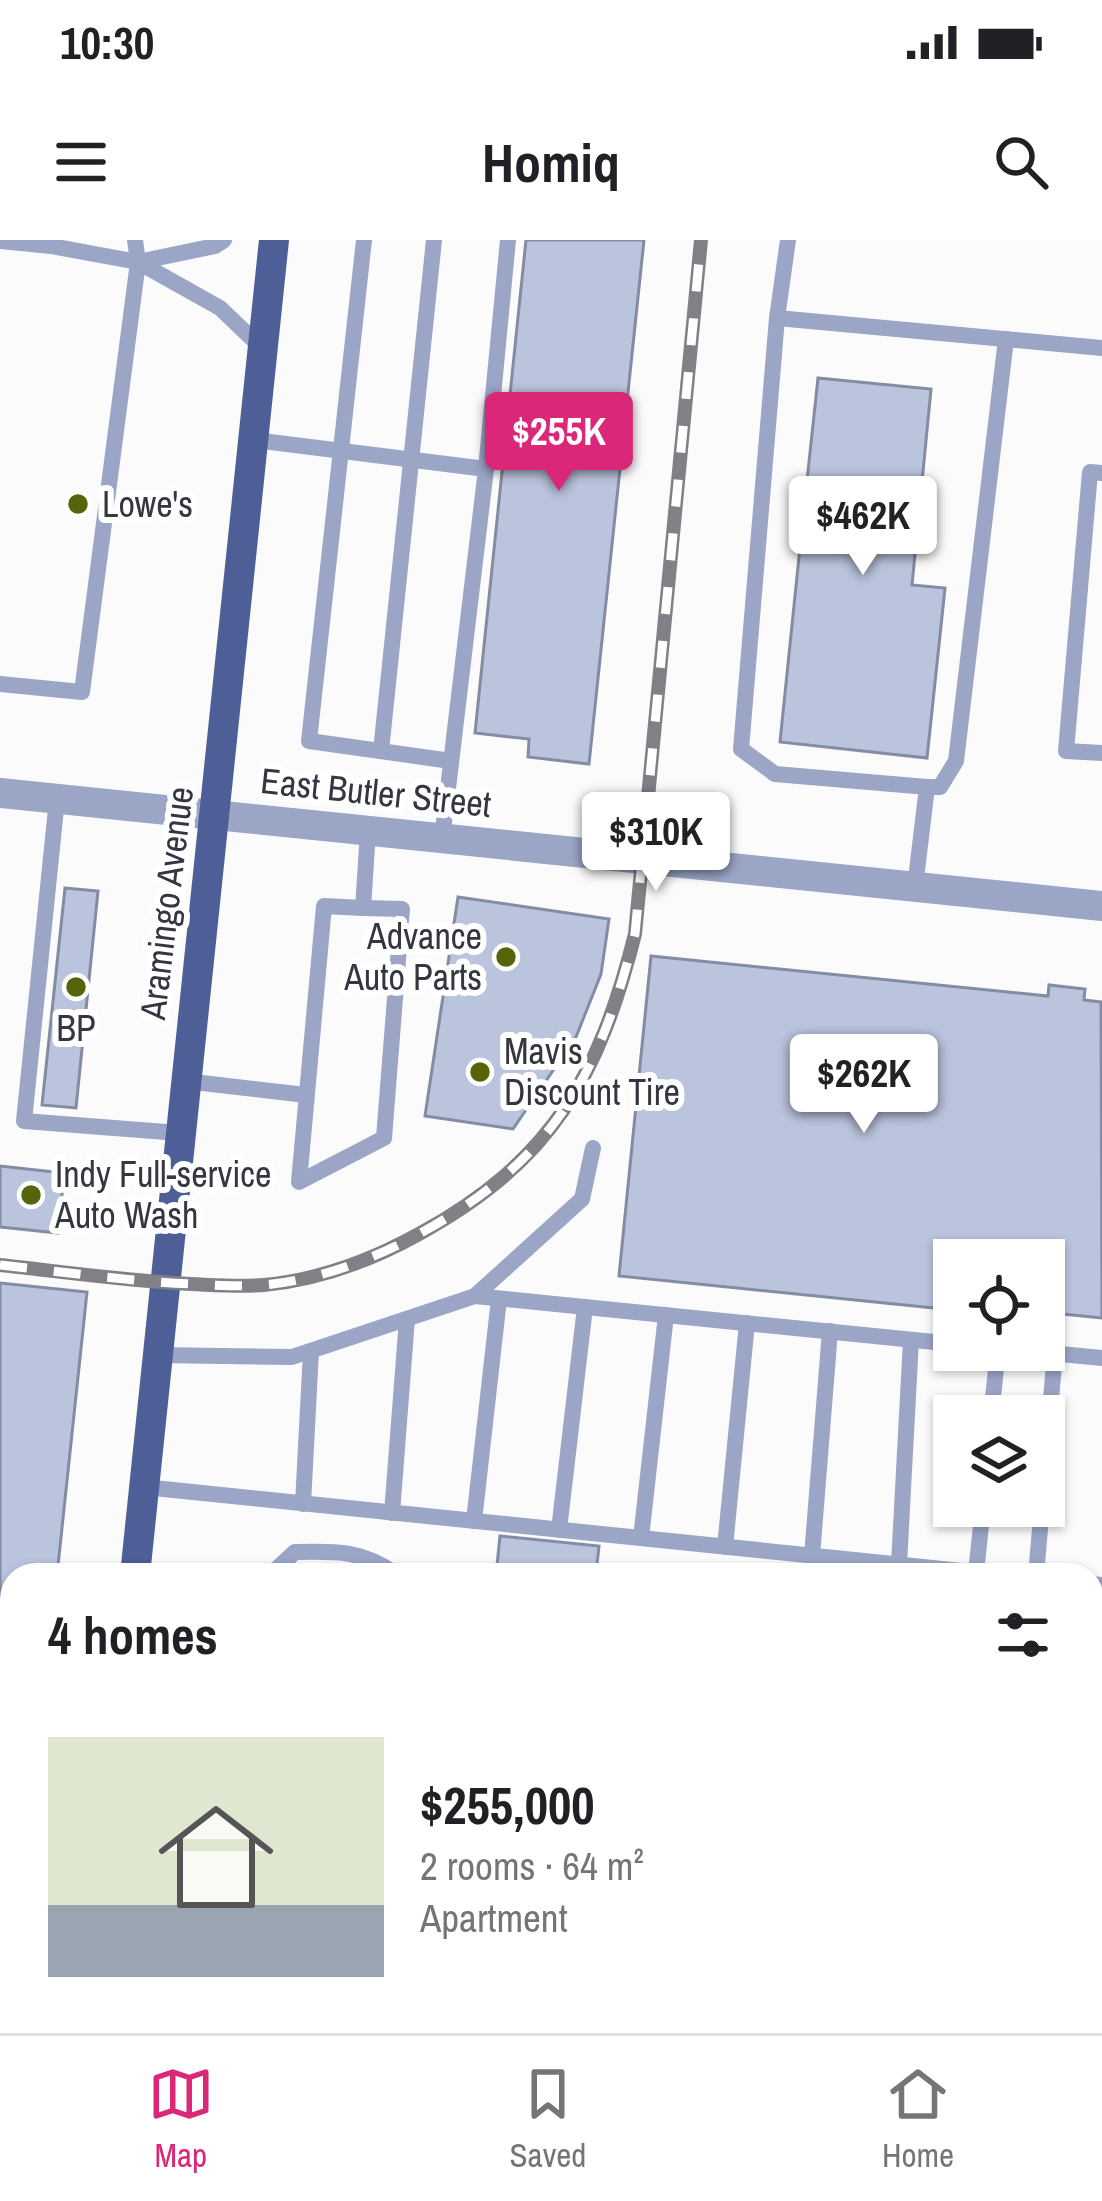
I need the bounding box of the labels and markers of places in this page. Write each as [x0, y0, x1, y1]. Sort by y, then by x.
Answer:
pin: $255K [475, 392, 643, 494]
pin: $462K [779, 476, 947, 578]
place label: Lowe's [102, 480, 193, 528]
marker: Lowe's [65, 491, 91, 517]
pin: $310K [572, 792, 740, 894]
place label: Advance Auto Parts [343, 912, 482, 1001]
marker: Advance Auto Parts [493, 944, 519, 970]
marker: BP [63, 974, 89, 1000]
place label: BP [56, 1004, 96, 1052]
place label: Mavis Discount Tire [504, 1027, 680, 1116]
pin: $262K [780, 1034, 948, 1136]
marker: Mavis Discount Tire [467, 1059, 493, 1085]
place label: Indy Full-service Auto Wash [54, 1150, 272, 1239]
marker: Indy Full-service Auto Wash [18, 1182, 44, 1208]

